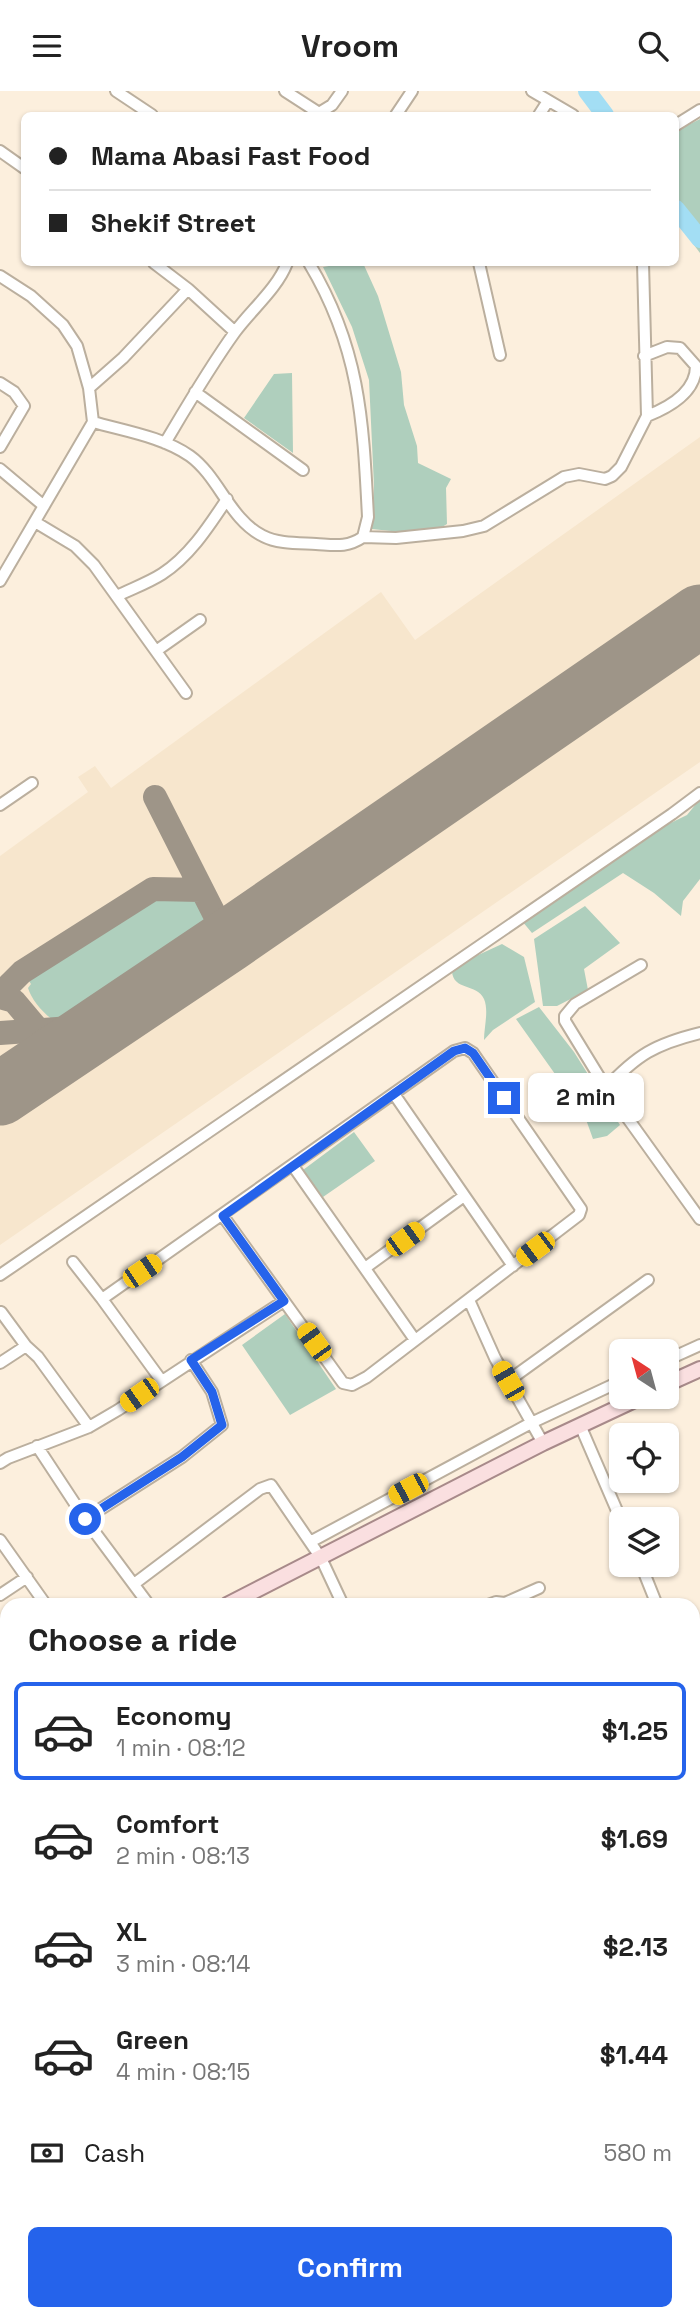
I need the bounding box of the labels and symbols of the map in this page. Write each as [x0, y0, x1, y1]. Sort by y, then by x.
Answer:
callout: 2 min [528, 1073, 644, 1123]
route end [488, 1082, 520, 1114]
car [382, 1218, 429, 1260]
car [512, 1228, 559, 1270]
car [119, 1251, 166, 1291]
car [294, 1319, 335, 1365]
north arrow [609, 1339, 679, 1409]
car [489, 1358, 528, 1404]
car [116, 1374, 163, 1416]
car [385, 1470, 432, 1508]
route start [69, 1503, 101, 1535]

